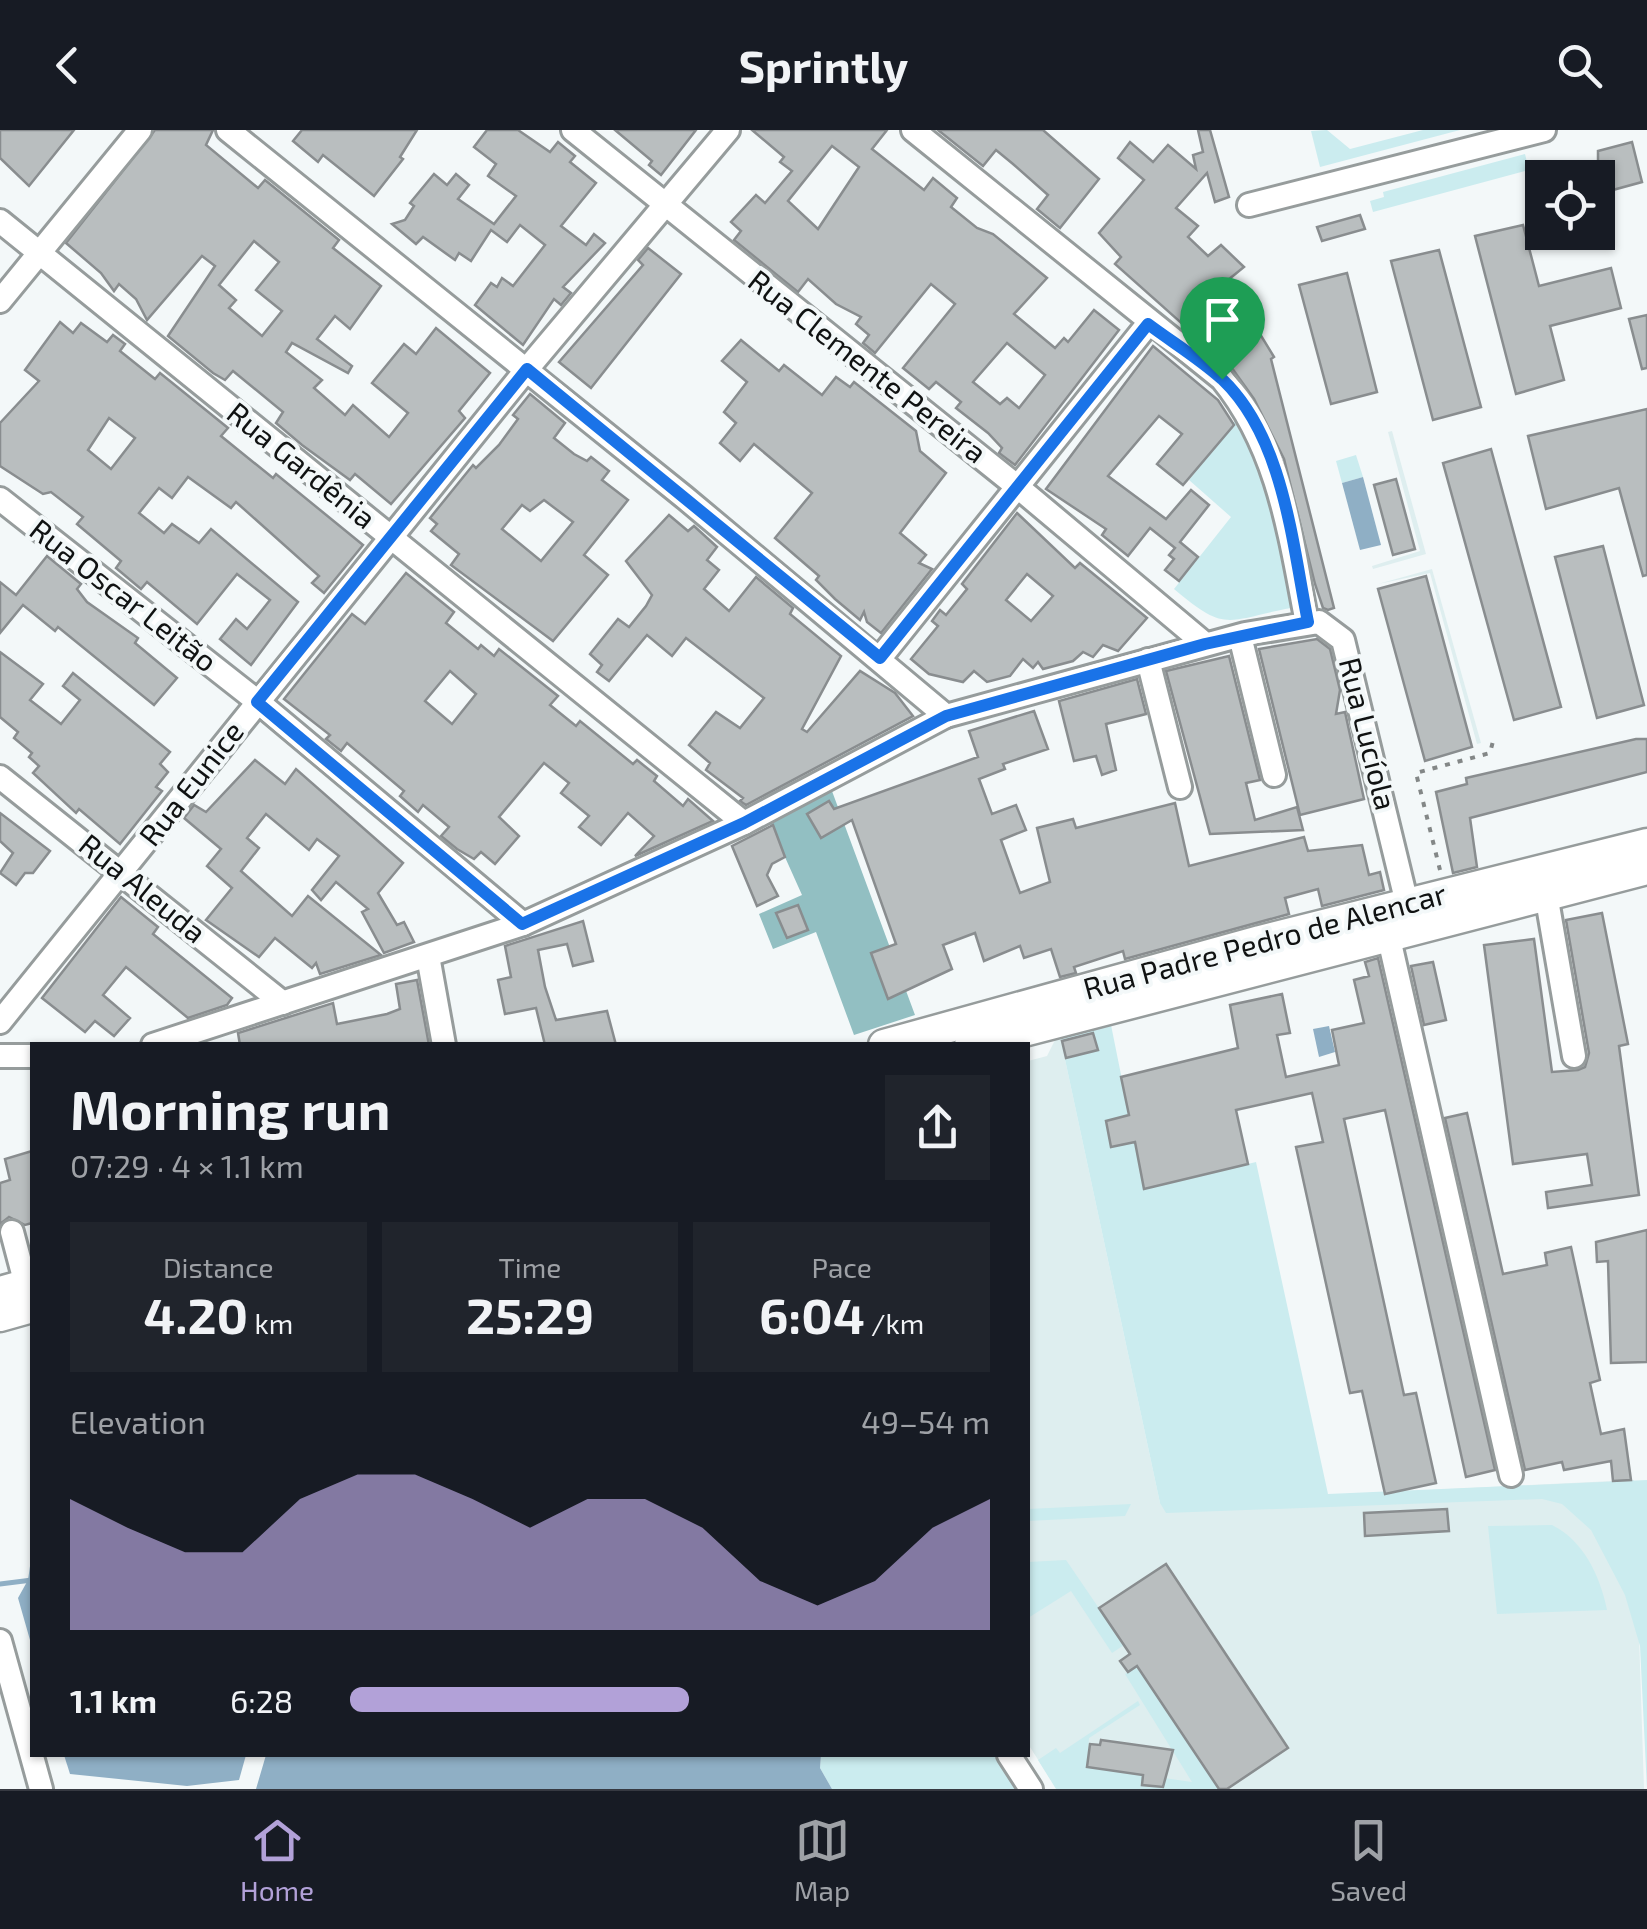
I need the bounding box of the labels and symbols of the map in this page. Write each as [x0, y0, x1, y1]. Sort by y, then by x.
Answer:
street label: Rua Clemente Pereira [742, 261, 994, 470]
pin [1180, 277, 1265, 380]
street label: Rua Gardênia [221, 394, 384, 535]
street label: Rua Oscar Leitão [24, 510, 225, 679]
street label: Rua Lucíola [1333, 654, 1405, 814]
street label: Rua Eunice [131, 713, 250, 852]
street label: Rua Aleuda [73, 825, 214, 949]
street label: Rua Padre Pedro de Alencar [1079, 874, 1450, 1006]

